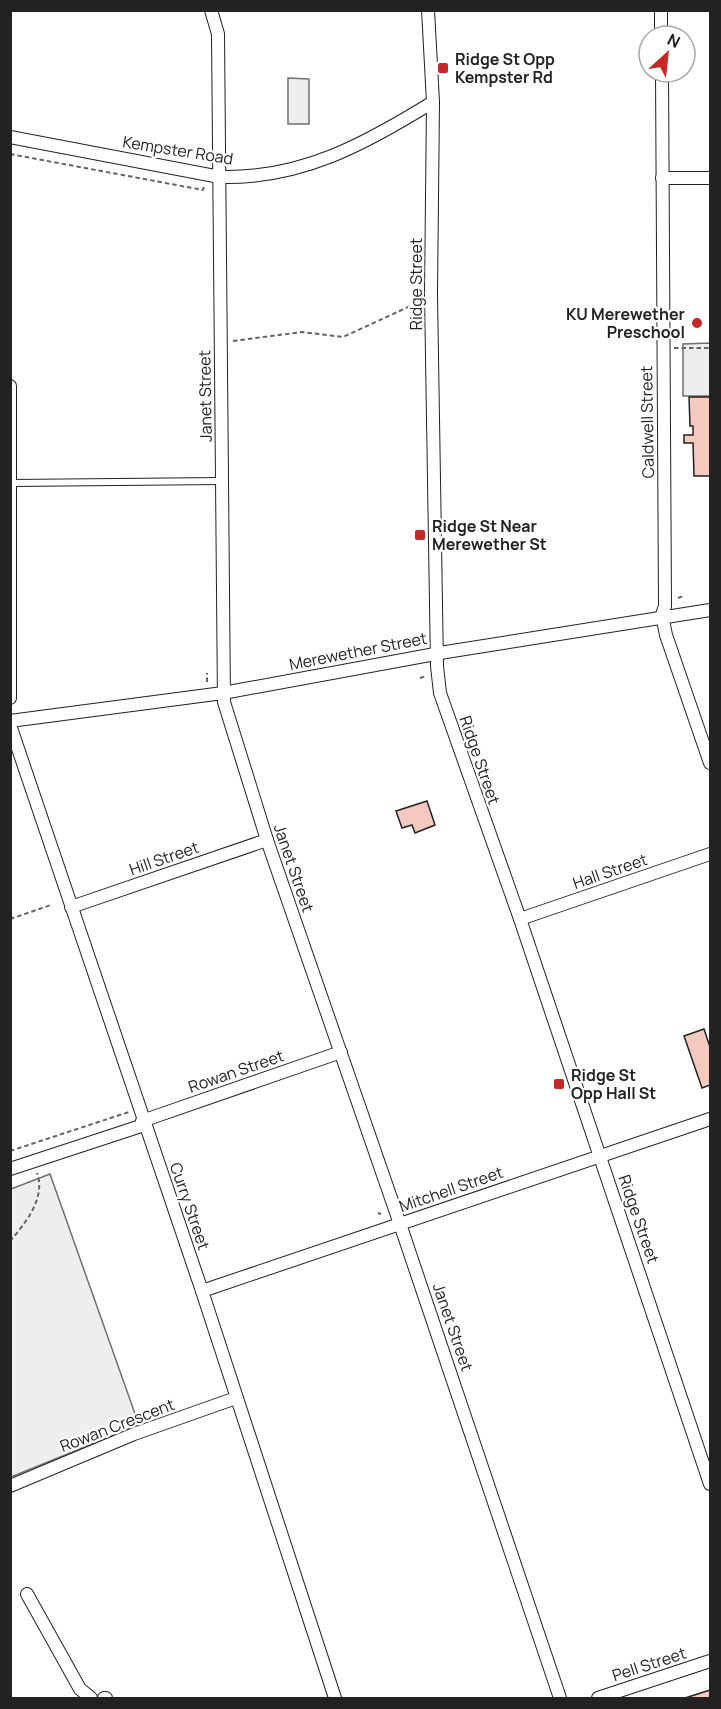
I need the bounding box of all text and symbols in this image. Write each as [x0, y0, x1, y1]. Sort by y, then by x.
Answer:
north arrow [637, 24, 697, 84]
text: N [664, 28, 684, 53]
place label: Ridge St Opp Kempster Rd [455, 48, 555, 88]
marker: Ridge St Opp Kempster Rd [436, 61, 450, 75]
street label: Kempster Road [121, 130, 235, 170]
street label: Ridge Street [405, 238, 427, 330]
place label: KU Merewether Preschool [566, 303, 685, 343]
marker: KU Merewether Preschool [690, 316, 704, 330]
street label: Janet Street [193, 350, 217, 442]
street label: Caldwell Street [635, 366, 659, 478]
place label: Ridge St Near Merewether St [432, 515, 547, 555]
marker: Ridge St Near Merewether St [413, 528, 427, 542]
street label: Merewether Street [287, 627, 429, 675]
street label: Ridge Street [455, 713, 505, 807]
street label: Janet Street [269, 821, 319, 915]
street label: Hill Street [126, 836, 202, 880]
street label: Hall Street [570, 848, 650, 894]
street label: Rowan Street [185, 1044, 287, 1098]
place label: Ridge St Opp Hall St [571, 1064, 656, 1104]
marker: Ridge St Opp Hall St [552, 1077, 566, 1091]
street label: Curry Street [165, 1159, 215, 1253]
street label: Mitchell Street [396, 1161, 506, 1217]
street label: Ridge Street [614, 1172, 664, 1266]
street label: Janet Street [428, 1280, 478, 1374]
street label: Rowan Crescent [57, 1393, 177, 1457]
street label: Pell Street [609, 1642, 689, 1686]

